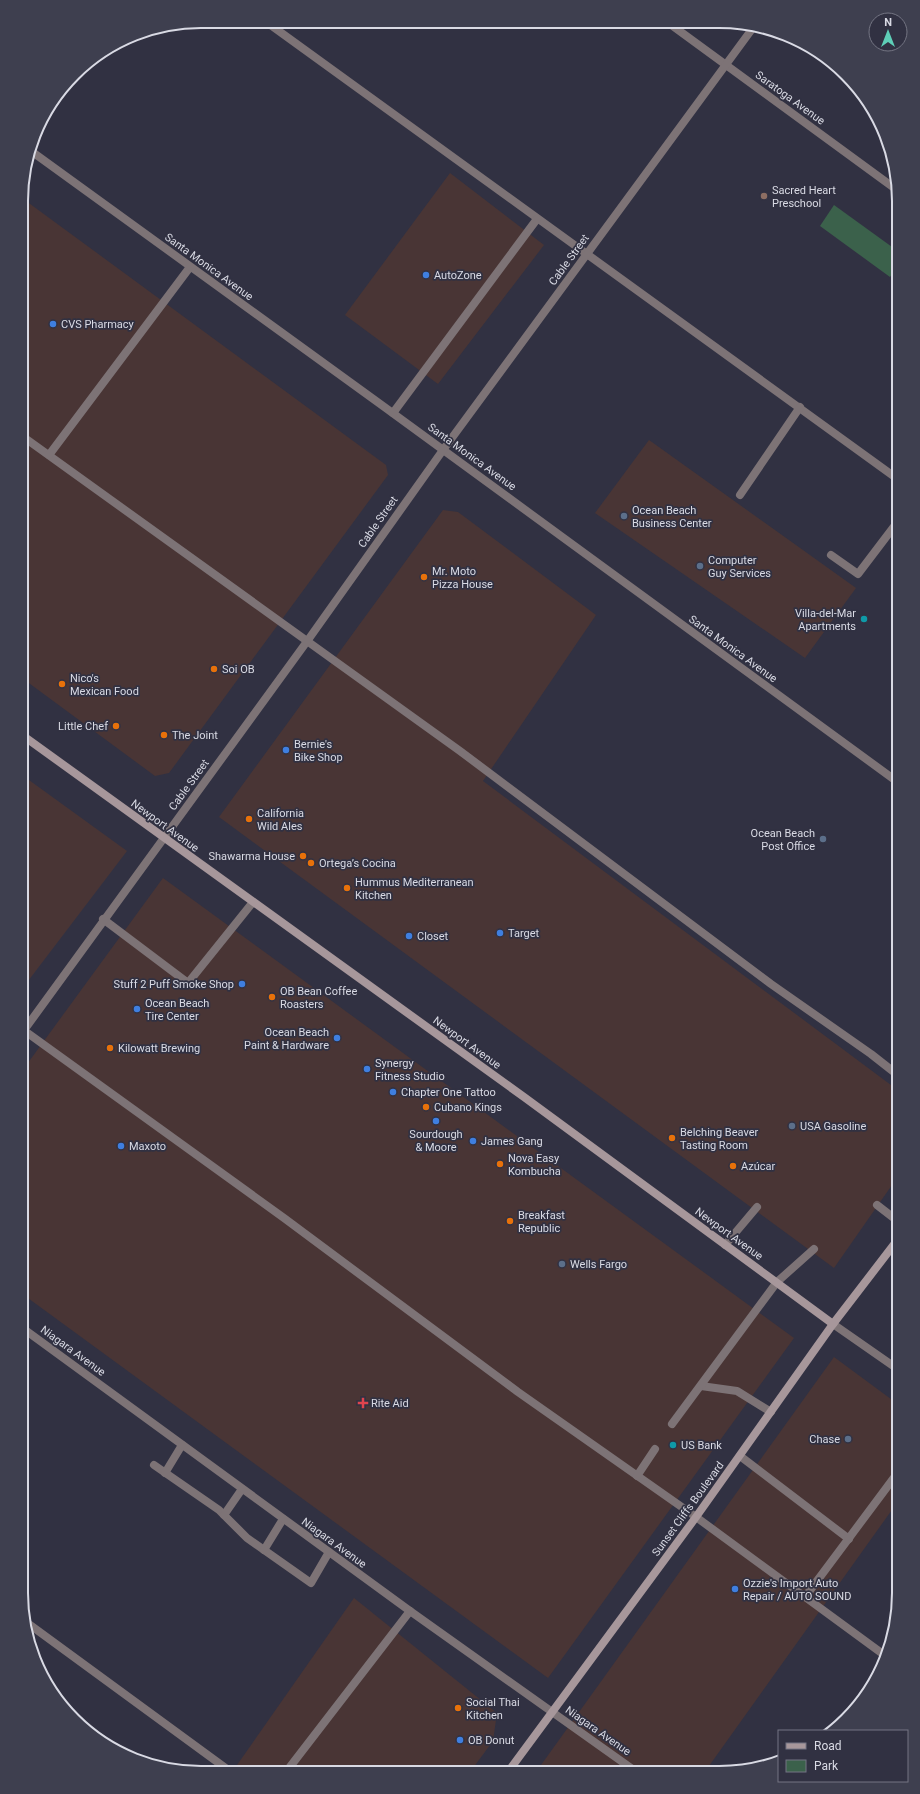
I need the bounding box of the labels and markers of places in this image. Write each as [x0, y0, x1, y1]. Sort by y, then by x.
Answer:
place label: Sacred Heart Preschool [772, 184, 836, 210]
marker: Sacred Heart Preschool [759, 191, 769, 201]
place label: AutoZone [434, 269, 482, 282]
marker: AutoZone [421, 270, 431, 280]
place label: CVS Pharmacy [61, 318, 135, 331]
marker: CVS Pharmacy [48, 319, 58, 329]
place label: Ocean Beach Business Center [632, 504, 712, 530]
marker: Ocean Beach Business Center [619, 511, 629, 521]
place label: Computer Guy Services [708, 554, 771, 580]
marker: Computer Guy Services [695, 561, 705, 571]
place label: Mr. Moto Pizza House [432, 565, 493, 591]
marker: Mr. Moto Pizza House [419, 572, 429, 582]
place label: Villa-del-Mar Apartments [795, 607, 856, 633]
marker: Villa-del-Mar Apartments [859, 614, 869, 624]
place label: Soi OB [222, 663, 255, 676]
marker: Soi OB [209, 664, 219, 674]
place label: Nico's Mexican Food [70, 672, 139, 698]
marker: Nico's Mexican Food [57, 679, 67, 689]
place label: Little Chef [58, 720, 108, 733]
marker: Little Chef [111, 721, 121, 731]
place label: The Joint [172, 729, 218, 742]
marker: The Joint [159, 730, 169, 740]
place label: Bernie's Bike Shop [294, 738, 343, 764]
marker: Bernie's Bike Shop [281, 745, 291, 755]
place label: California Wild Ales [257, 807, 304, 833]
marker: California Wild Ales [244, 814, 254, 824]
place label: Ocean Beach Post Office [751, 827, 815, 853]
marker: Ocean Beach Post Office [818, 834, 828, 844]
place label: Shawarma House [208, 850, 295, 863]
marker: Shawarma House [298, 851, 308, 861]
place label: Ortega’s Cocina [319, 857, 396, 870]
marker: Ortega’s Cocina [306, 858, 316, 868]
place label: Hummus Mediterranean Kitchen [355, 876, 474, 902]
marker: Hummus Mediterranean Kitchen [342, 883, 352, 893]
place label: Target [508, 927, 540, 940]
marker: Target [495, 928, 505, 938]
place label: Closet [417, 930, 449, 943]
marker: Closet [404, 931, 414, 941]
place label: Stuff 2 Puff Smoke Shop [114, 978, 234, 991]
marker: Stuff 2 Puff Smoke Shop [237, 979, 247, 989]
place label: OB Bean Coffee Roasters [280, 985, 357, 1011]
marker: OB Bean Coffee Roasters [267, 992, 277, 1002]
place label: Ocean Beach Tire Center [145, 997, 209, 1023]
marker: Ocean Beach Tire Center [132, 1004, 142, 1014]
place label: Ocean Beach Paint & Hardware [244, 1026, 329, 1052]
marker: Ocean Beach Paint & Hardware [332, 1033, 342, 1043]
place label: Kilowatt Brewing [118, 1042, 200, 1055]
marker: Kilowatt Brewing [105, 1043, 115, 1053]
place label: Synergy Fitness Studio [375, 1057, 445, 1083]
marker: Synergy Fitness Studio [362, 1064, 372, 1074]
place label: Chapter One Tattoo [401, 1086, 496, 1099]
marker: Chapter One Tattoo [388, 1087, 398, 1097]
place label: Cubano Kings [434, 1101, 502, 1114]
marker: Cubano Kings [421, 1102, 431, 1112]
marker: Sourdough & Moore [431, 1116, 441, 1126]
place label: USA Gasoline [800, 1120, 866, 1133]
marker: USA Gasoline [787, 1121, 797, 1131]
place label: Belching Beaver Tasting Room [680, 1126, 759, 1152]
place label: Sourdough & Moore [409, 1128, 463, 1154]
marker: Belching Beaver Tasting Room [667, 1133, 677, 1143]
place label: James Gang [481, 1135, 543, 1148]
marker: James Gang [468, 1136, 478, 1146]
place label: Maxoto [129, 1140, 166, 1153]
marker: Maxoto [116, 1141, 126, 1151]
place label: Nova Easy Kombucha [508, 1152, 561, 1178]
marker: Nova Easy Kombucha [495, 1159, 505, 1169]
place label: Azúcar [741, 1160, 776, 1173]
marker: Azúcar [728, 1161, 738, 1171]
place label: Breakfast Republic [518, 1209, 565, 1235]
marker: Breakfast Republic [505, 1216, 515, 1226]
place label: Wells Fargo [570, 1258, 627, 1271]
marker: Wells Fargo [557, 1259, 567, 1269]
place label: Rite Aid [371, 1397, 409, 1410]
marker: Rite Aid [358, 1398, 368, 1408]
place label: Chase [809, 1433, 840, 1446]
marker: Chase [843, 1434, 853, 1444]
place label: US Bank [681, 1439, 722, 1452]
marker: US Bank [668, 1440, 678, 1450]
place label: Ozzie's Import Auto Repair / AUTO SOUND [743, 1577, 851, 1603]
marker: Ozzie's Import Auto Repair / AUTO SOUND [730, 1584, 740, 1594]
place label: Social Thai Kitchen [466, 1696, 520, 1722]
marker: Social Thai Kitchen [453, 1703, 463, 1713]
place label: OB Donut [468, 1734, 515, 1747]
marker: OB Donut [455, 1735, 465, 1745]

